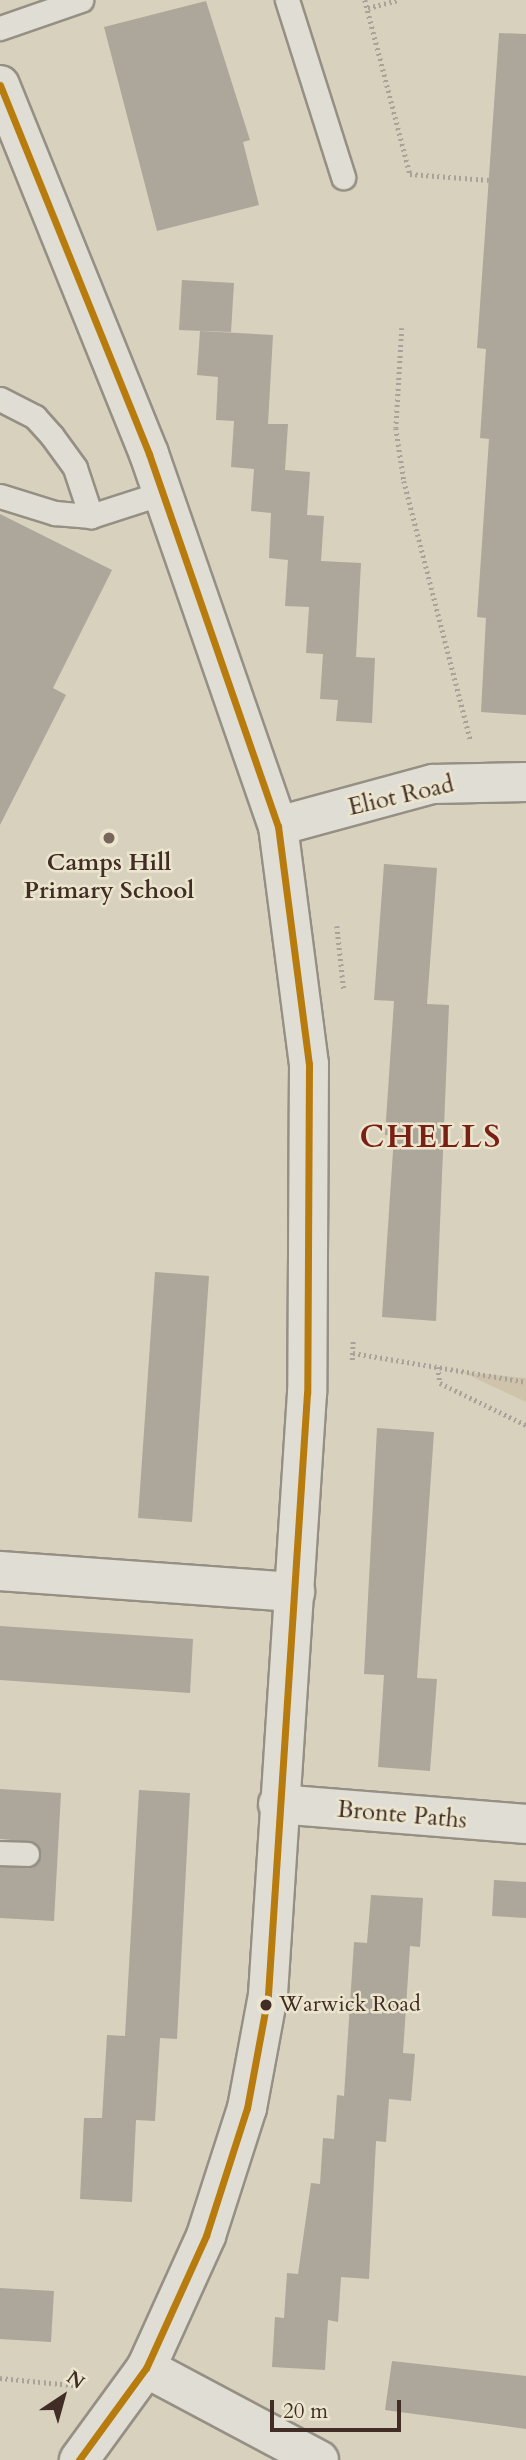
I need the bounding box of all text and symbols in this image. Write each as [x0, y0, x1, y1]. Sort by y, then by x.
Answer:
street label: Eliot Road [345, 770, 457, 822]
marker: Camps Hill Primary School [101, 830, 117, 846]
place label: Camps Hill Primary School [24, 849, 194, 905]
district label: CHELLS [360, 1118, 502, 1156]
street label: Bronte Paths [336, 1795, 468, 1835]
place label: Warwick Road [279, 1992, 421, 2018]
marker: Warwick Road [259, 1998, 273, 2012]
north arrow [28, 2362, 98, 2432]
text: N [61, 2365, 90, 2395]
scale bar [274, 2386, 405, 2430]
text: 20 m [283, 2397, 328, 2426]

